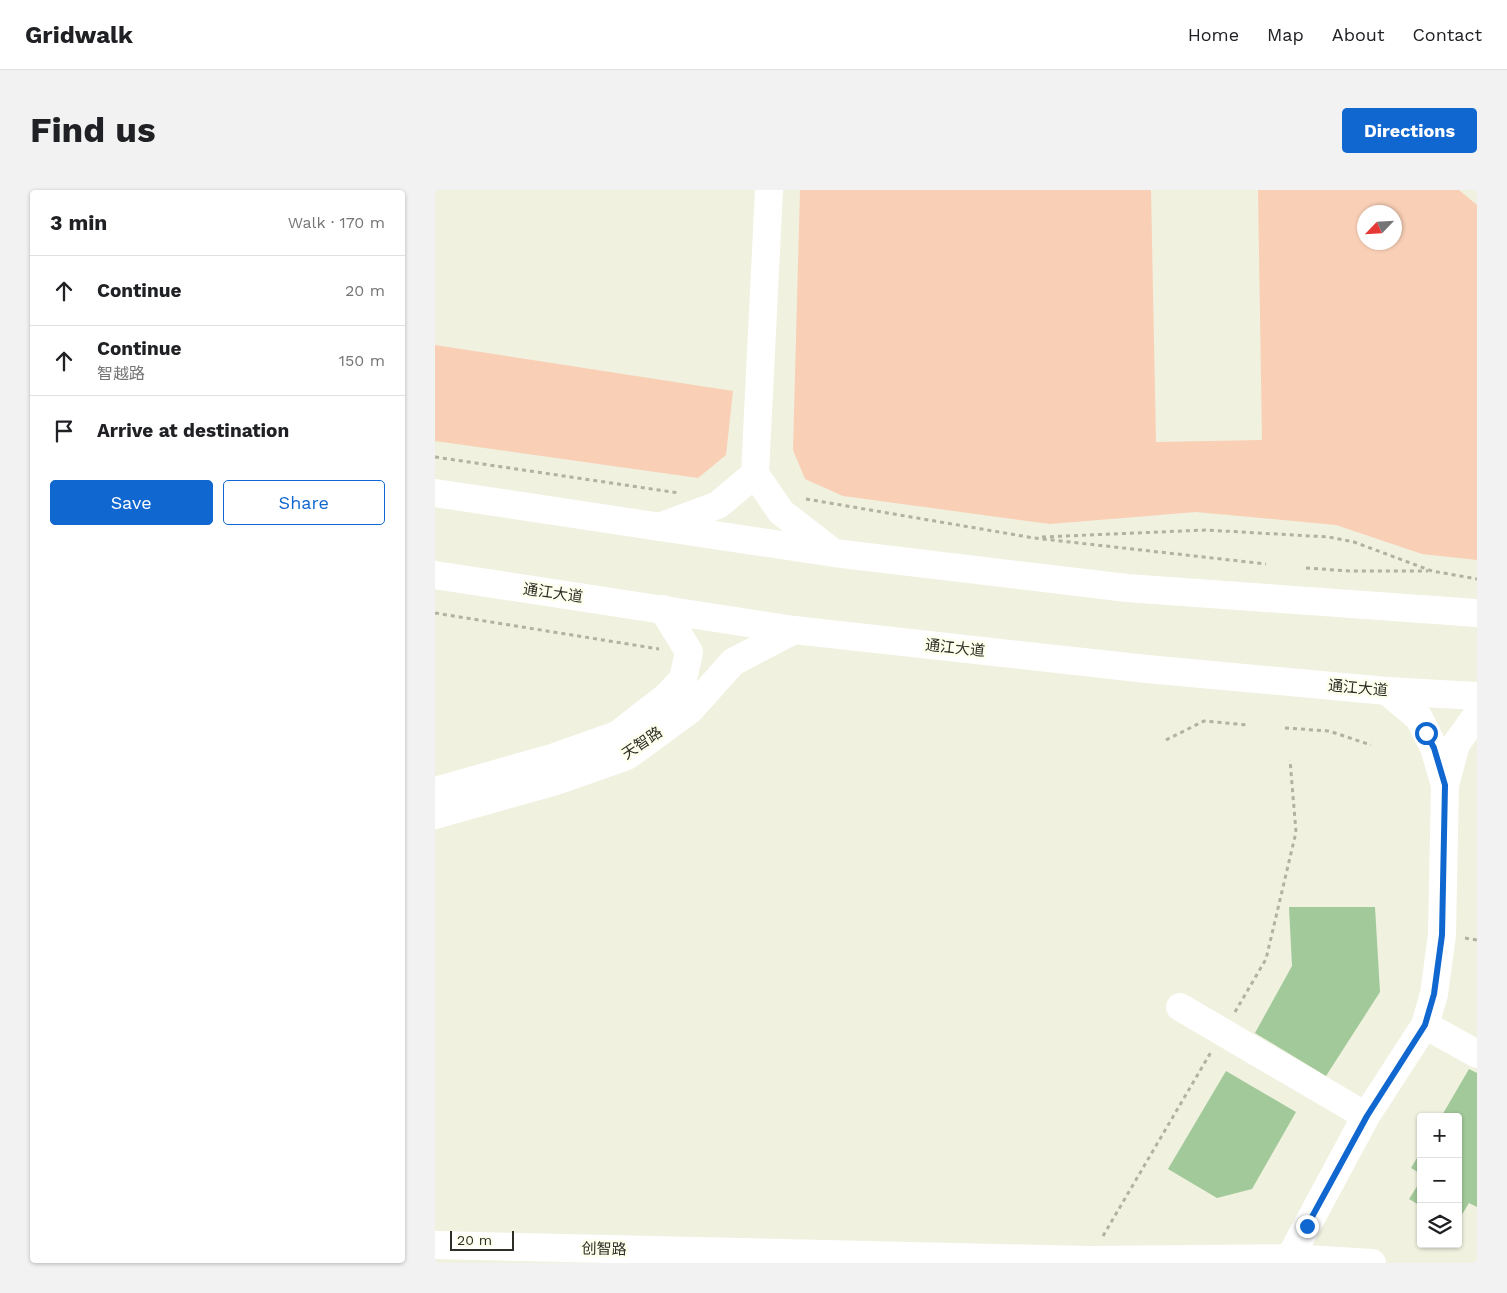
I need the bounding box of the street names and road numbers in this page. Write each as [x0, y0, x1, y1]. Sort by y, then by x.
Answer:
street label: 通江大道 [522, 580, 584, 606]
street label: 通江大道 [924, 636, 986, 660]
street label: 通江大道 [1327, 676, 1389, 700]
street label: 天智路 [618, 723, 666, 763]
street label: 创智路 [581, 1240, 627, 1258]

